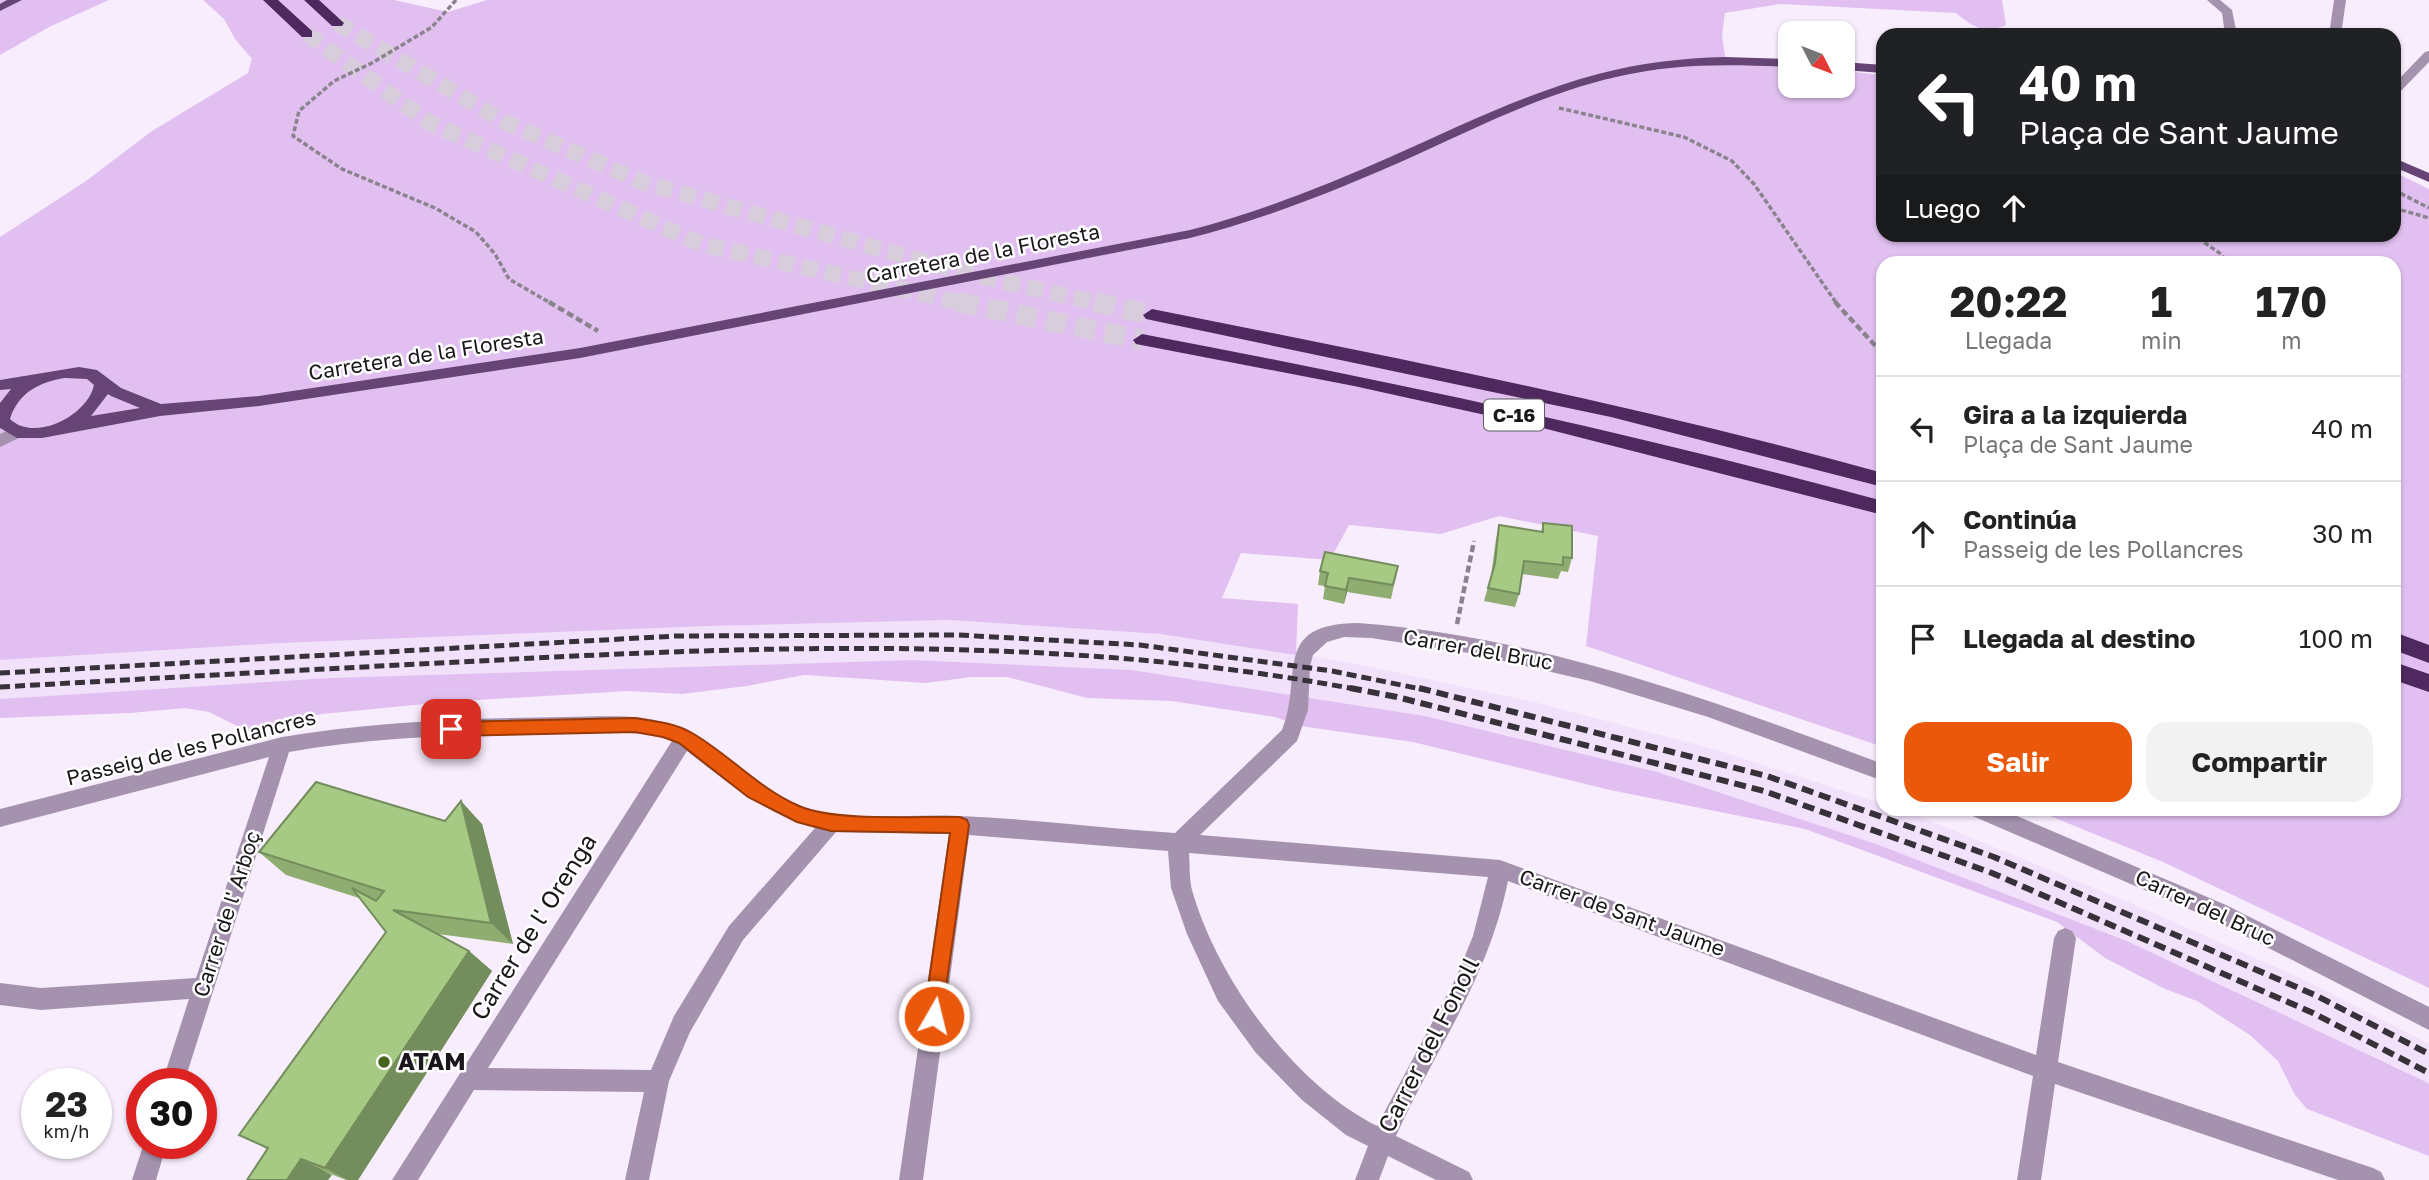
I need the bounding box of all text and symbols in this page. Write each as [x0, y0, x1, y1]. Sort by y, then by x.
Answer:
north arrow [1778, 21, 1855, 98]
map controls [1778, 21, 1855, 98]
text: 40 m [2019, 53, 2137, 112]
icon: left [1904, 56, 1995, 147]
text: Plaça de Sant Jaume [2019, 113, 2339, 151]
icon: ahead [1995, 189, 2033, 227]
text: Luego [1904, 193, 1981, 224]
street label: Carretera de la Floresta [864, 218, 1102, 288]
text: 20:22 [1950, 276, 2067, 326]
text: 1 [2151, 276, 2172, 326]
text: 170 [2255, 276, 2327, 326]
street label: Carretera de la Floresta [307, 323, 545, 385]
text: Llegada [1965, 326, 2052, 354]
text: min [2141, 326, 2182, 354]
text: m [2281, 326, 2302, 354]
text: Gira a la izquierda [1963, 399, 2187, 430]
road number: C-16 [1484, 400, 1544, 430]
icon: left [1904, 410, 1942, 448]
text: 40 m [2312, 413, 2373, 444]
text: Plaça de Sant Jaume [1963, 430, 2193, 458]
text: Continúa [1963, 504, 2077, 535]
icon: ahead [1904, 515, 1942, 553]
text: 30 m [2312, 518, 2373, 549]
text: Passeig de les Pollancres [1963, 535, 2244, 563]
icon: arrive [1904, 620, 1942, 658]
street label: Carrer del Bruc [1401, 623, 1555, 675]
text: Llegada al destino [1963, 623, 2195, 654]
text: 100 m [2299, 623, 2373, 654]
pin [421, 699, 481, 759]
street label: Passeig de les Pollancres [63, 703, 318, 791]
icon: arrive [432, 710, 470, 748]
button: Salir [1904, 722, 2132, 802]
button: Compartir [2146, 722, 2373, 802]
street label: Carrer de l' Arboç [187, 827, 265, 1000]
street label: Carrer de l' Orenga [464, 828, 602, 1025]
street label: Carrer de Sant Jaume [1516, 863, 1729, 961]
street label: Carrer del Bruc [2131, 863, 2280, 951]
street label: Carrer del Fonoll [1371, 952, 1484, 1137]
position arrow [897, 979, 971, 1053]
place label: ATAM [398, 1046, 466, 1075]
marker: ATAM [376, 1054, 392, 1070]
speed limit sign: 30 [126, 1068, 217, 1159]
text: 23 [45, 1083, 88, 1125]
text: km/h [44, 1120, 89, 1142]

